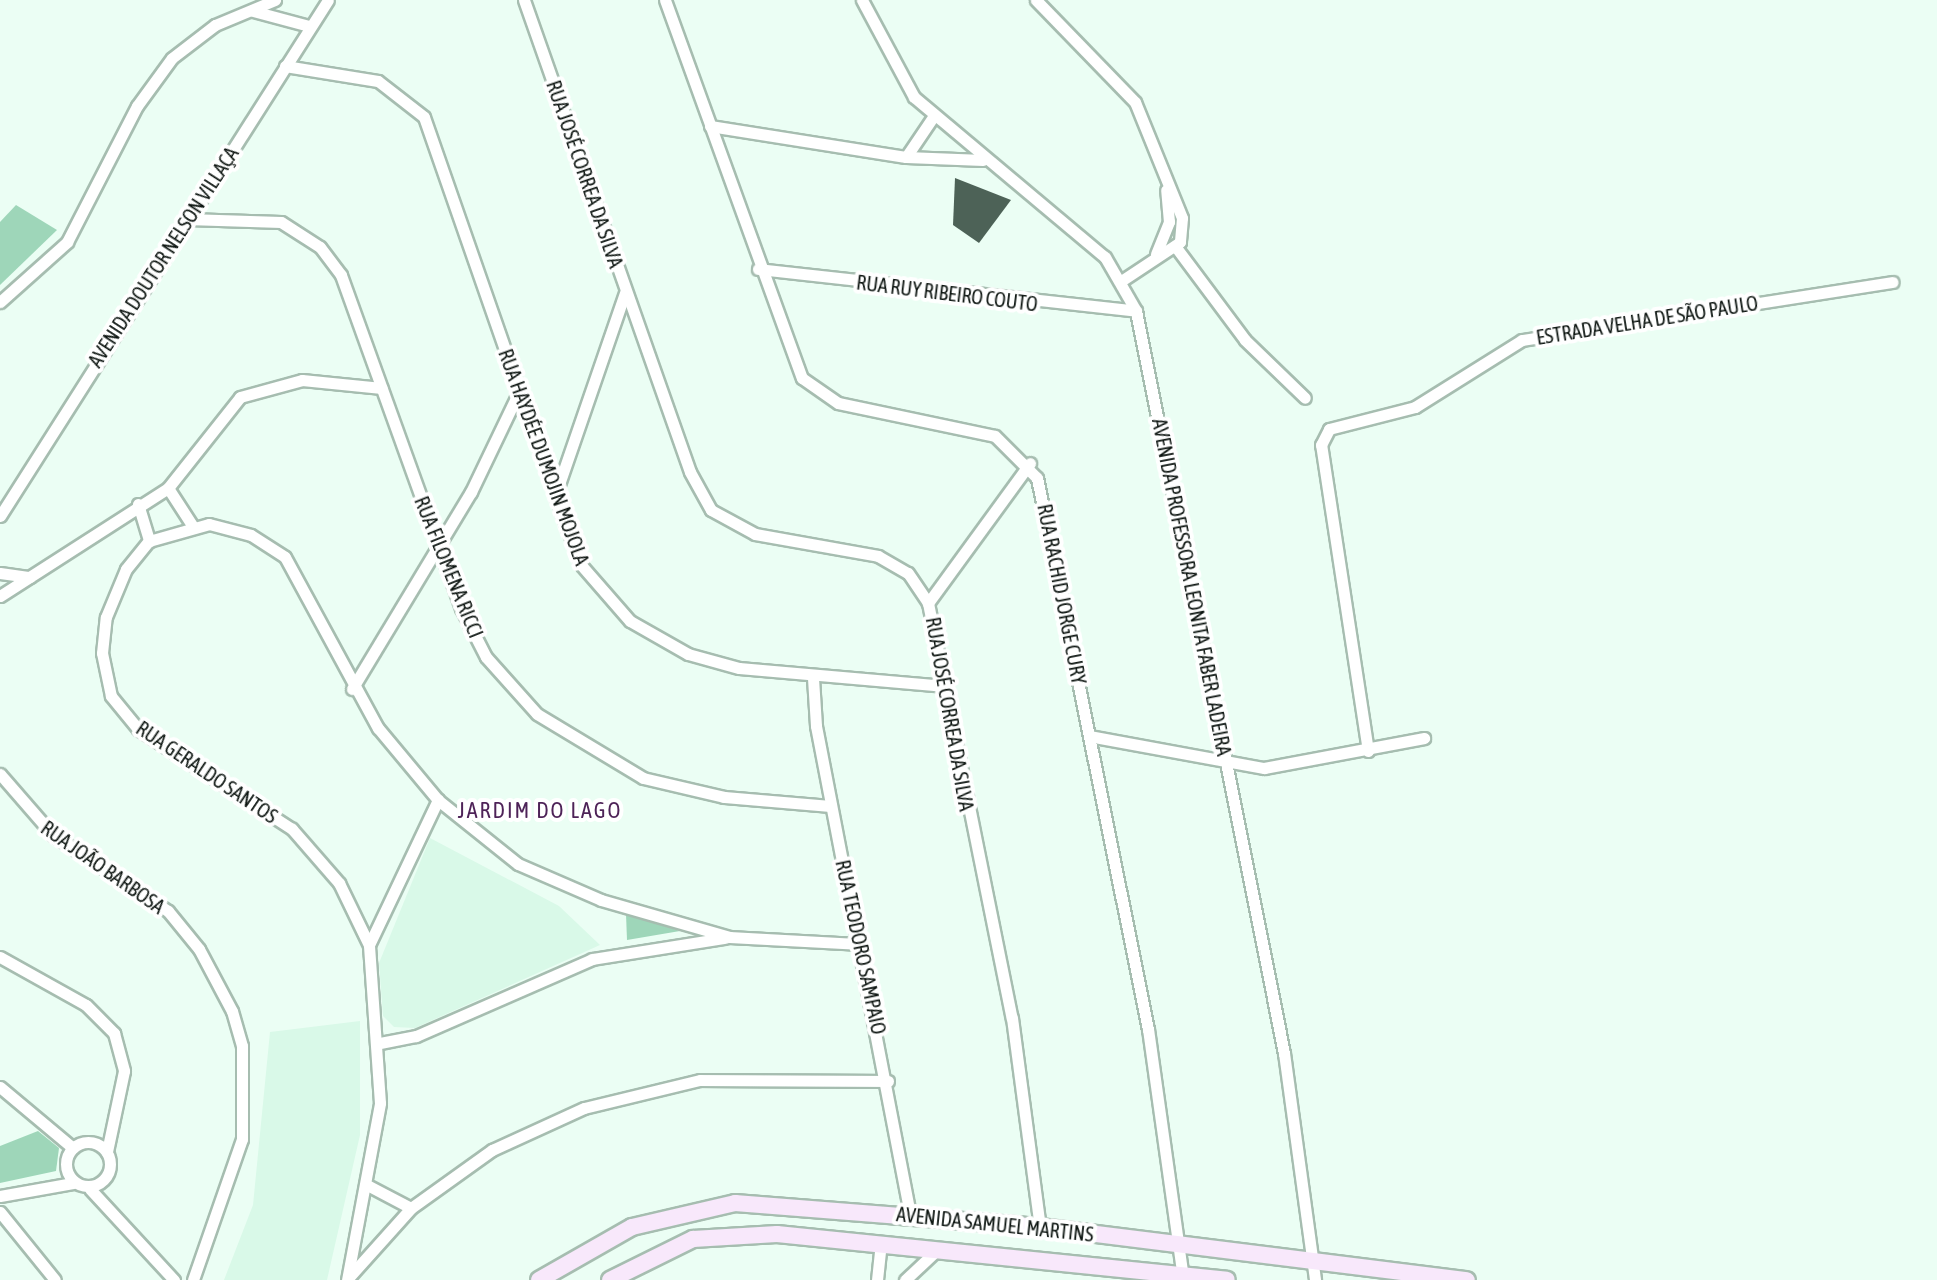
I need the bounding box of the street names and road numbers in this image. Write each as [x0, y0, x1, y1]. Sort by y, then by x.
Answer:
street label: RUA JOSÉ CORREA DA SILVA [542, 77, 628, 271]
street label: AVENIDA DOUTOR NELSON VILLAÇA [83, 142, 243, 372]
street label: RUA RUY RIBEIRO COUTO [855, 270, 1039, 316]
street label: ESTRADA VELHA DE SÃO PAULO [1534, 291, 1760, 349]
street label: RUA HAYDÉE DUMOJIN MOJOLA [494, 346, 594, 568]
street label: AVENIDA PROFESSORA LEONITA FABER LADEIRA [1148, 416, 1236, 758]
street label: RUA FILOMENA RICCI [410, 493, 488, 641]
street label: RUA RACHID JORGE CURY [1033, 502, 1091, 686]
street label: RUA JOSÉ CORREA DA SILVA [921, 615, 979, 813]
street label: RUA GERALDO SANTOS [132, 716, 282, 828]
street label: RUA JOÃO BARBOSA [37, 816, 169, 918]
street label: RUA TEODORO SAMPAIO [831, 858, 891, 1036]
street label: AVENIDA SAMUEL MARTINS [895, 1202, 1095, 1246]

